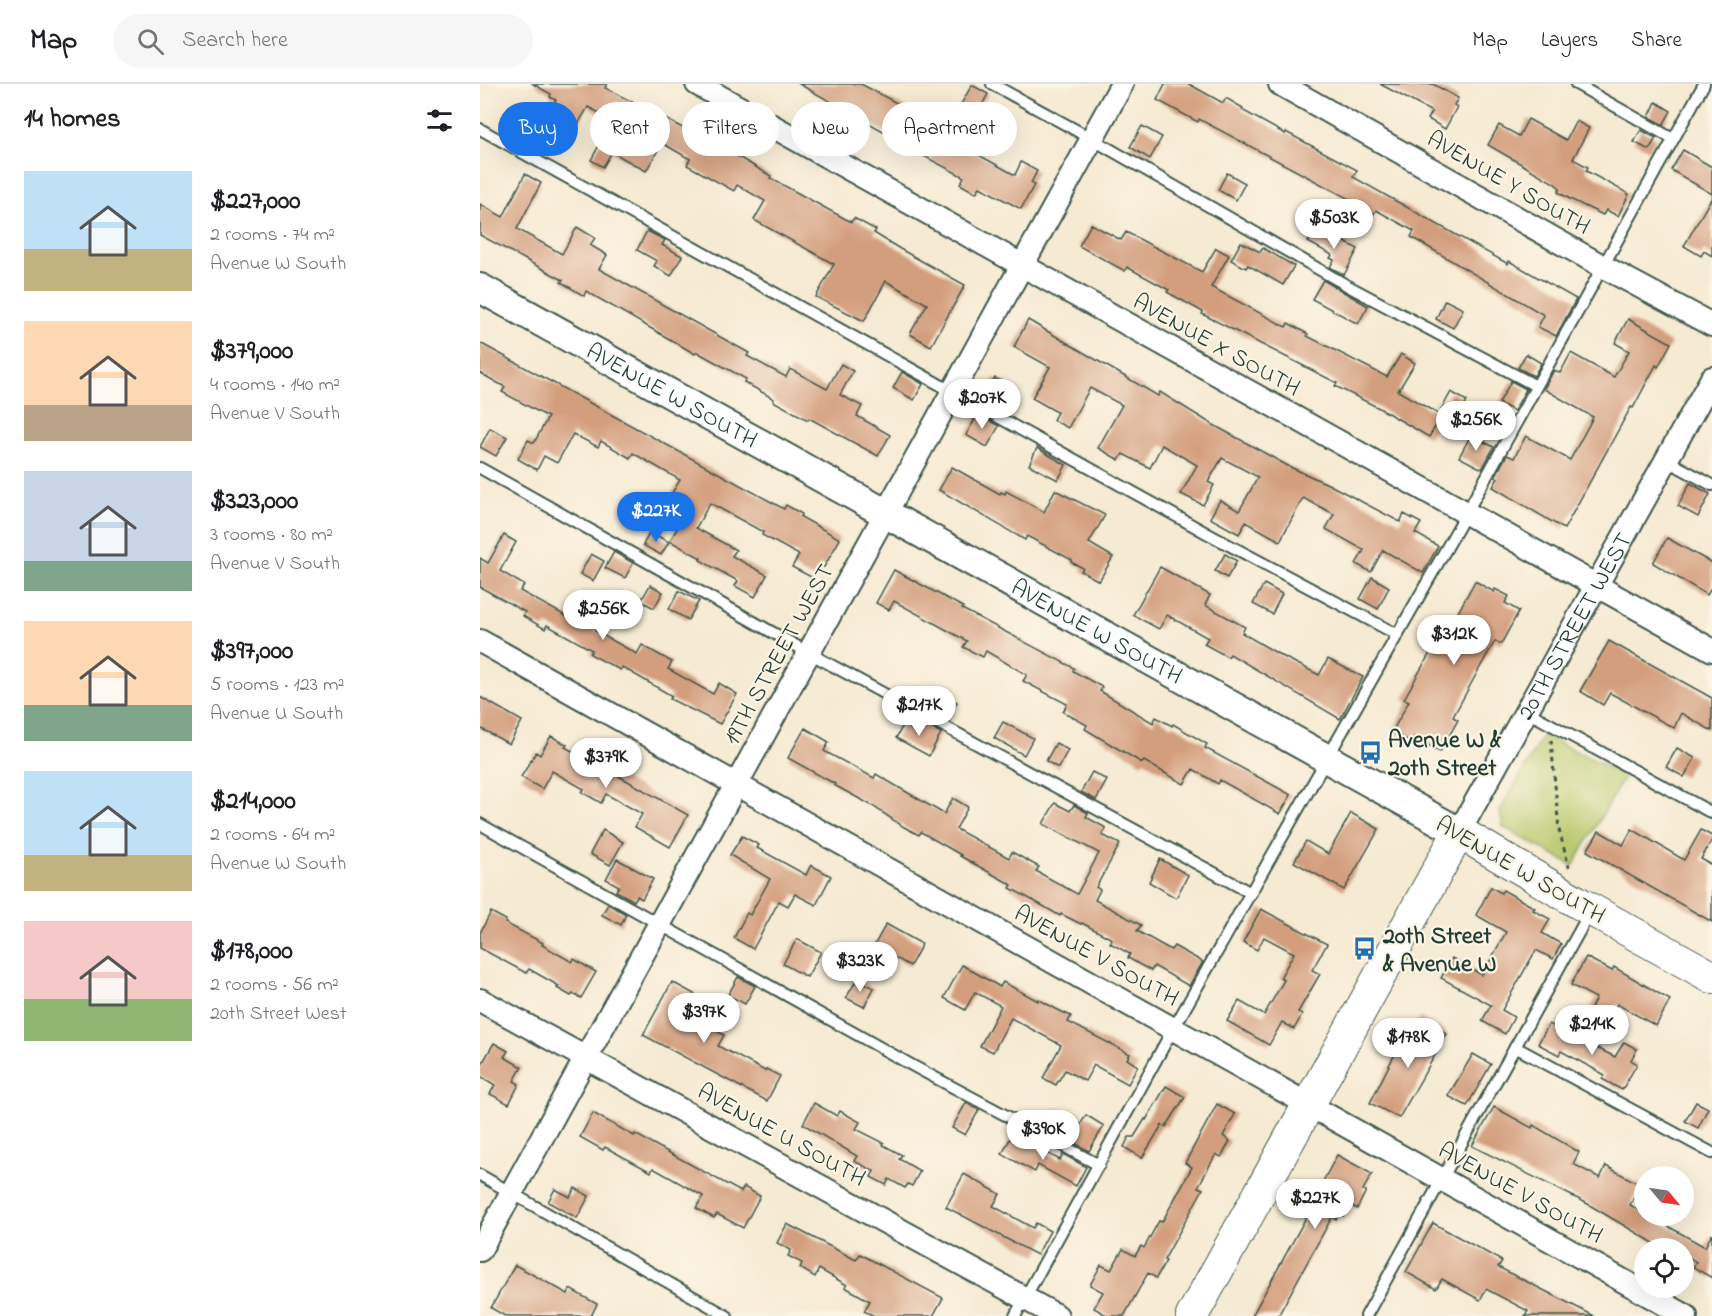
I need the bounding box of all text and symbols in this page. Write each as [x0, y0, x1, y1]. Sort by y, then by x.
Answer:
search box [113, 14, 533, 68]
text: Map [30, 21, 77, 62]
icon: search [134, 25, 167, 58]
text: Search here [182, 25, 288, 57]
text: Map [1472, 26, 1508, 56]
text: Layers [1541, 26, 1598, 56]
text: Share [1631, 26, 1682, 56]
text: 14 homes [24, 101, 120, 139]
chip: Buy [498, 102, 578, 156]
chip: Rent [590, 102, 670, 156]
chip: Filters [682, 102, 779, 156]
chip: New [791, 102, 870, 156]
chip: Apartment [882, 102, 1017, 156]
icon: filters [423, 104, 456, 137]
street label: AVENUE Y SOUTH [1420, 123, 1596, 245]
text: $227,000 [210, 183, 300, 221]
icon: home [72, 195, 144, 267]
pin: $503K [1292, 199, 1376, 250]
text: $503K [1309, 204, 1359, 233]
text: 2 rooms · 74 m² [210, 221, 335, 250]
text: Avenue W South [210, 250, 346, 279]
street label: AVENUE X SOUTH [1126, 286, 1306, 407]
text: $379,000 [210, 333, 293, 371]
street label: AVENUE W SOUTH [579, 335, 763, 459]
icon: home [72, 345, 144, 417]
text: 4 rooms · 140 m² [210, 371, 340, 400]
pin: $207K [940, 379, 1024, 430]
text: $207K [958, 384, 1006, 413]
text: Avenue V South [210, 400, 340, 429]
pin: $256K [1434, 401, 1518, 452]
text: $256K [1450, 406, 1502, 435]
text: $323,000 [210, 483, 298, 521]
pin: $227K [614, 492, 698, 543]
icon: home [72, 495, 144, 567]
text: $227K [631, 497, 681, 526]
text: 3 rooms · 80 m² [210, 521, 333, 550]
street label: 20TH STREET WEST [1510, 527, 1643, 727]
text: Avenue V South [210, 550, 340, 579]
street label: 19TH STREET WEST [716, 558, 845, 752]
street label: AVENUE W SOUTH [1004, 571, 1188, 695]
pin: $256K [561, 590, 645, 641]
text: $256K [577, 595, 629, 624]
pin: $312K [1412, 615, 1496, 666]
text: $312K [1431, 620, 1477, 649]
text: $397,000 [210, 633, 293, 671]
icon: home [72, 645, 144, 717]
text: 5 rooms · 123 m² [210, 671, 344, 700]
pin: $217K [877, 686, 961, 737]
text: $217K [896, 691, 942, 720]
text: Avenue U South [210, 700, 343, 729]
place label: Avenue W & 20th Street [1387, 724, 1501, 787]
pin: $379K [564, 738, 648, 789]
bus stop icon: Avenue W & 20th Street [1357, 740, 1383, 766]
text: $379K [584, 743, 628, 772]
text: $214,000 [210, 783, 296, 821]
icon: home [72, 795, 144, 867]
street label: AVENUE W SOUTH [1428, 808, 1611, 934]
text: 2 rooms · 64 m² [210, 821, 335, 850]
text: Avenue W South [210, 850, 346, 879]
street label: AVENUE V SOUTH [1007, 897, 1185, 1017]
place label: 20th Street & Avenue W [1382, 920, 1496, 983]
text: $178,000 [210, 933, 293, 971]
bus stop icon: 20th Street & Avenue W [1352, 936, 1378, 962]
pin: $323K [818, 942, 902, 993]
icon: home [72, 945, 144, 1017]
text: $323K [836, 947, 884, 976]
text: 2 rooms · 56 m² [210, 971, 339, 1000]
pin: $397K [662, 993, 746, 1044]
text: $397K [682, 998, 726, 1027]
text: 20th Street West [210, 1000, 347, 1029]
pin: $214K [1550, 1005, 1634, 1056]
text: $214K [1569, 1010, 1615, 1039]
pin: $178K [1366, 1018, 1450, 1069]
text: $178K [1386, 1023, 1430, 1052]
street label: AVENUE U SOUTH [690, 1075, 871, 1197]
pin: $390K [1001, 1110, 1085, 1161]
text: $390K [1021, 1115, 1065, 1144]
street label: AVENUE V SOUTH [1431, 1134, 1609, 1254]
north arrow [1634, 1166, 1694, 1226]
map controls [1634, 1166, 1694, 1298]
pin: $227K [1273, 1179, 1357, 1230]
text: $227K [1290, 1184, 1340, 1213]
button: locate [1634, 1238, 1694, 1298]

